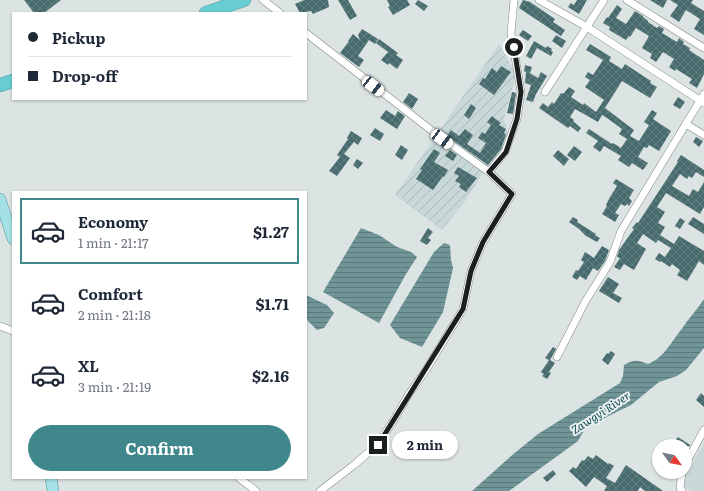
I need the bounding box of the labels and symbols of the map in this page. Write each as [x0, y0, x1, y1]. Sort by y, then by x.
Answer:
route start [505, 38, 523, 56]
car [360, 74, 386, 98]
car [429, 127, 455, 151]
water label: Zawgyi River [567, 387, 633, 437]
callout: 2 min [392, 431, 458, 459]
route end [369, 436, 387, 454]
north arrow [652, 439, 692, 479]

